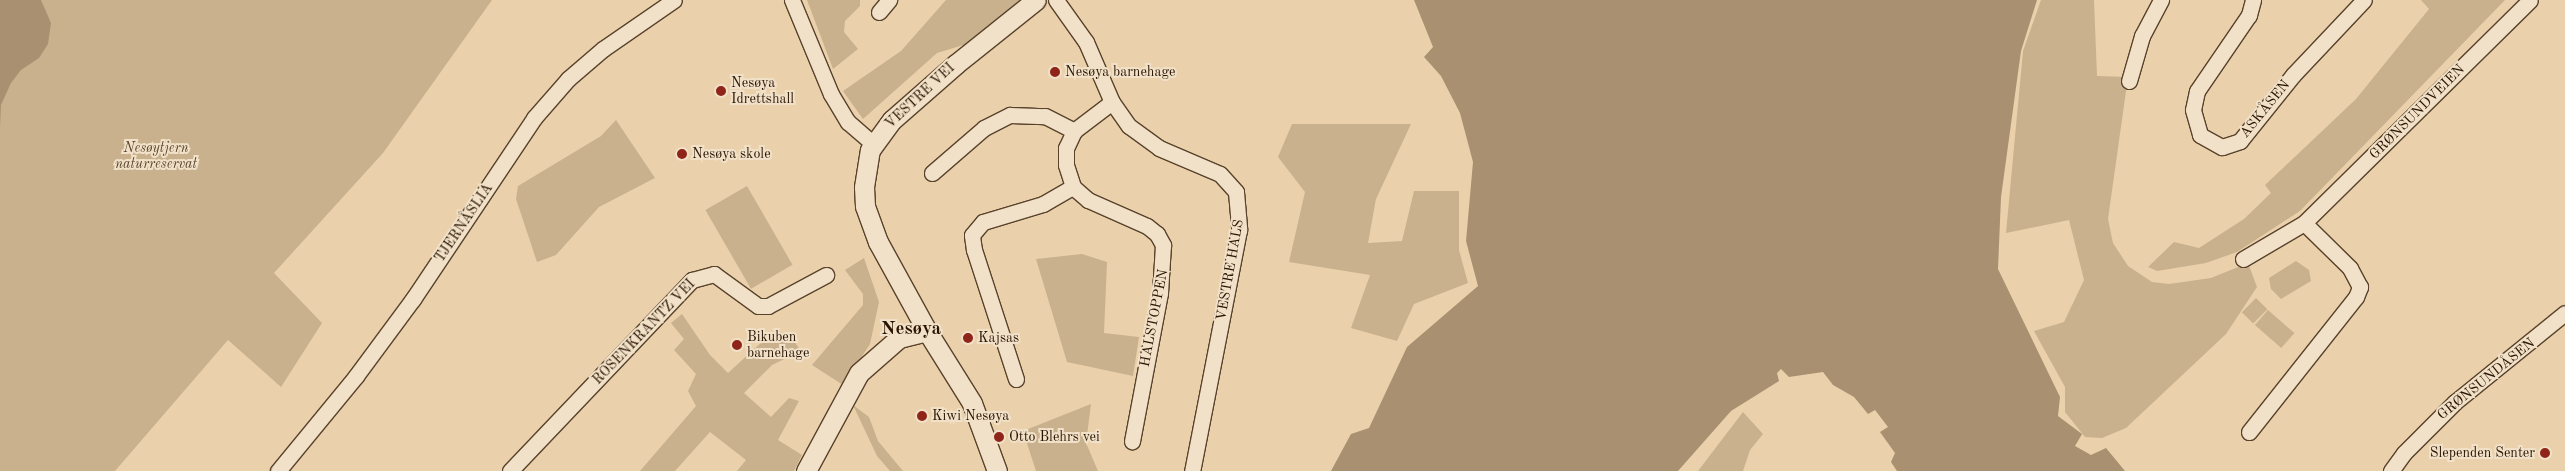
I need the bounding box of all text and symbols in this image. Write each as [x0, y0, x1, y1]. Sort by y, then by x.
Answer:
street label: VESTRE VEI [882, 60, 958, 132]
street label: GRØNSUNDVEIEN [2366, 61, 2468, 163]
place label: Nesøya barnehage [1065, 64, 1175, 80]
marker: Nesøya barnehage [1049, 66, 1061, 78]
place label: Nesøya Idrettshall [731, 75, 794, 108]
street label: ASKÅSEN [2237, 77, 2293, 141]
marker: Nesøya Idrettshall [715, 85, 727, 97]
park label: Nesøytjern naturreservat [115, 140, 197, 172]
place label: Nesøya skole [692, 146, 771, 162]
marker: Nesøya skole [676, 148, 688, 160]
street label: TJERNÅSLIA [431, 180, 497, 266]
street label: VESTRE HALS [1213, 218, 1247, 322]
street label: HALSTOPPEN [1136, 268, 1172, 368]
street label: ROSENKRANTZ VEI [589, 276, 699, 388]
district label: Nesøya [881, 319, 941, 341]
place label: Bikuben barnehage [747, 329, 809, 362]
place label: Kajsas [978, 330, 1019, 346]
marker: Kajsas [962, 332, 974, 344]
street label: GRØNSUNDÅSEN [2434, 335, 2538, 423]
marker: Bikuben barnehage [731, 339, 743, 351]
place label: Kiwi Nesøya [932, 408, 1009, 424]
marker: Kiwi Nesøya [916, 410, 928, 422]
place label: Otto Blehrs vei [1009, 429, 1100, 445]
marker: Otto Blehrs vei [993, 431, 1005, 443]
place label: Slependen Senter [2430, 445, 2535, 461]
marker: Slependen Senter [2539, 447, 2551, 459]

